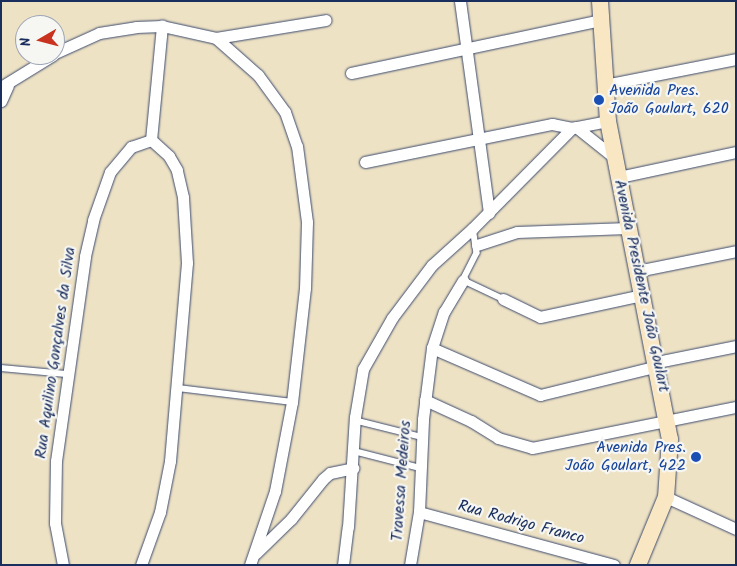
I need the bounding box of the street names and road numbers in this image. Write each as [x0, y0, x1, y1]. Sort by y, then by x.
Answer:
street label: Avenida Presidente João Goulart [609, 178, 673, 394]
street label: Rua Aquilino Gonçalves da Silva [32, 246, 80, 460]
street label: Travessa Medeiros [388, 420, 416, 542]
street label: Rua Rodrigo Franco [456, 497, 586, 549]

